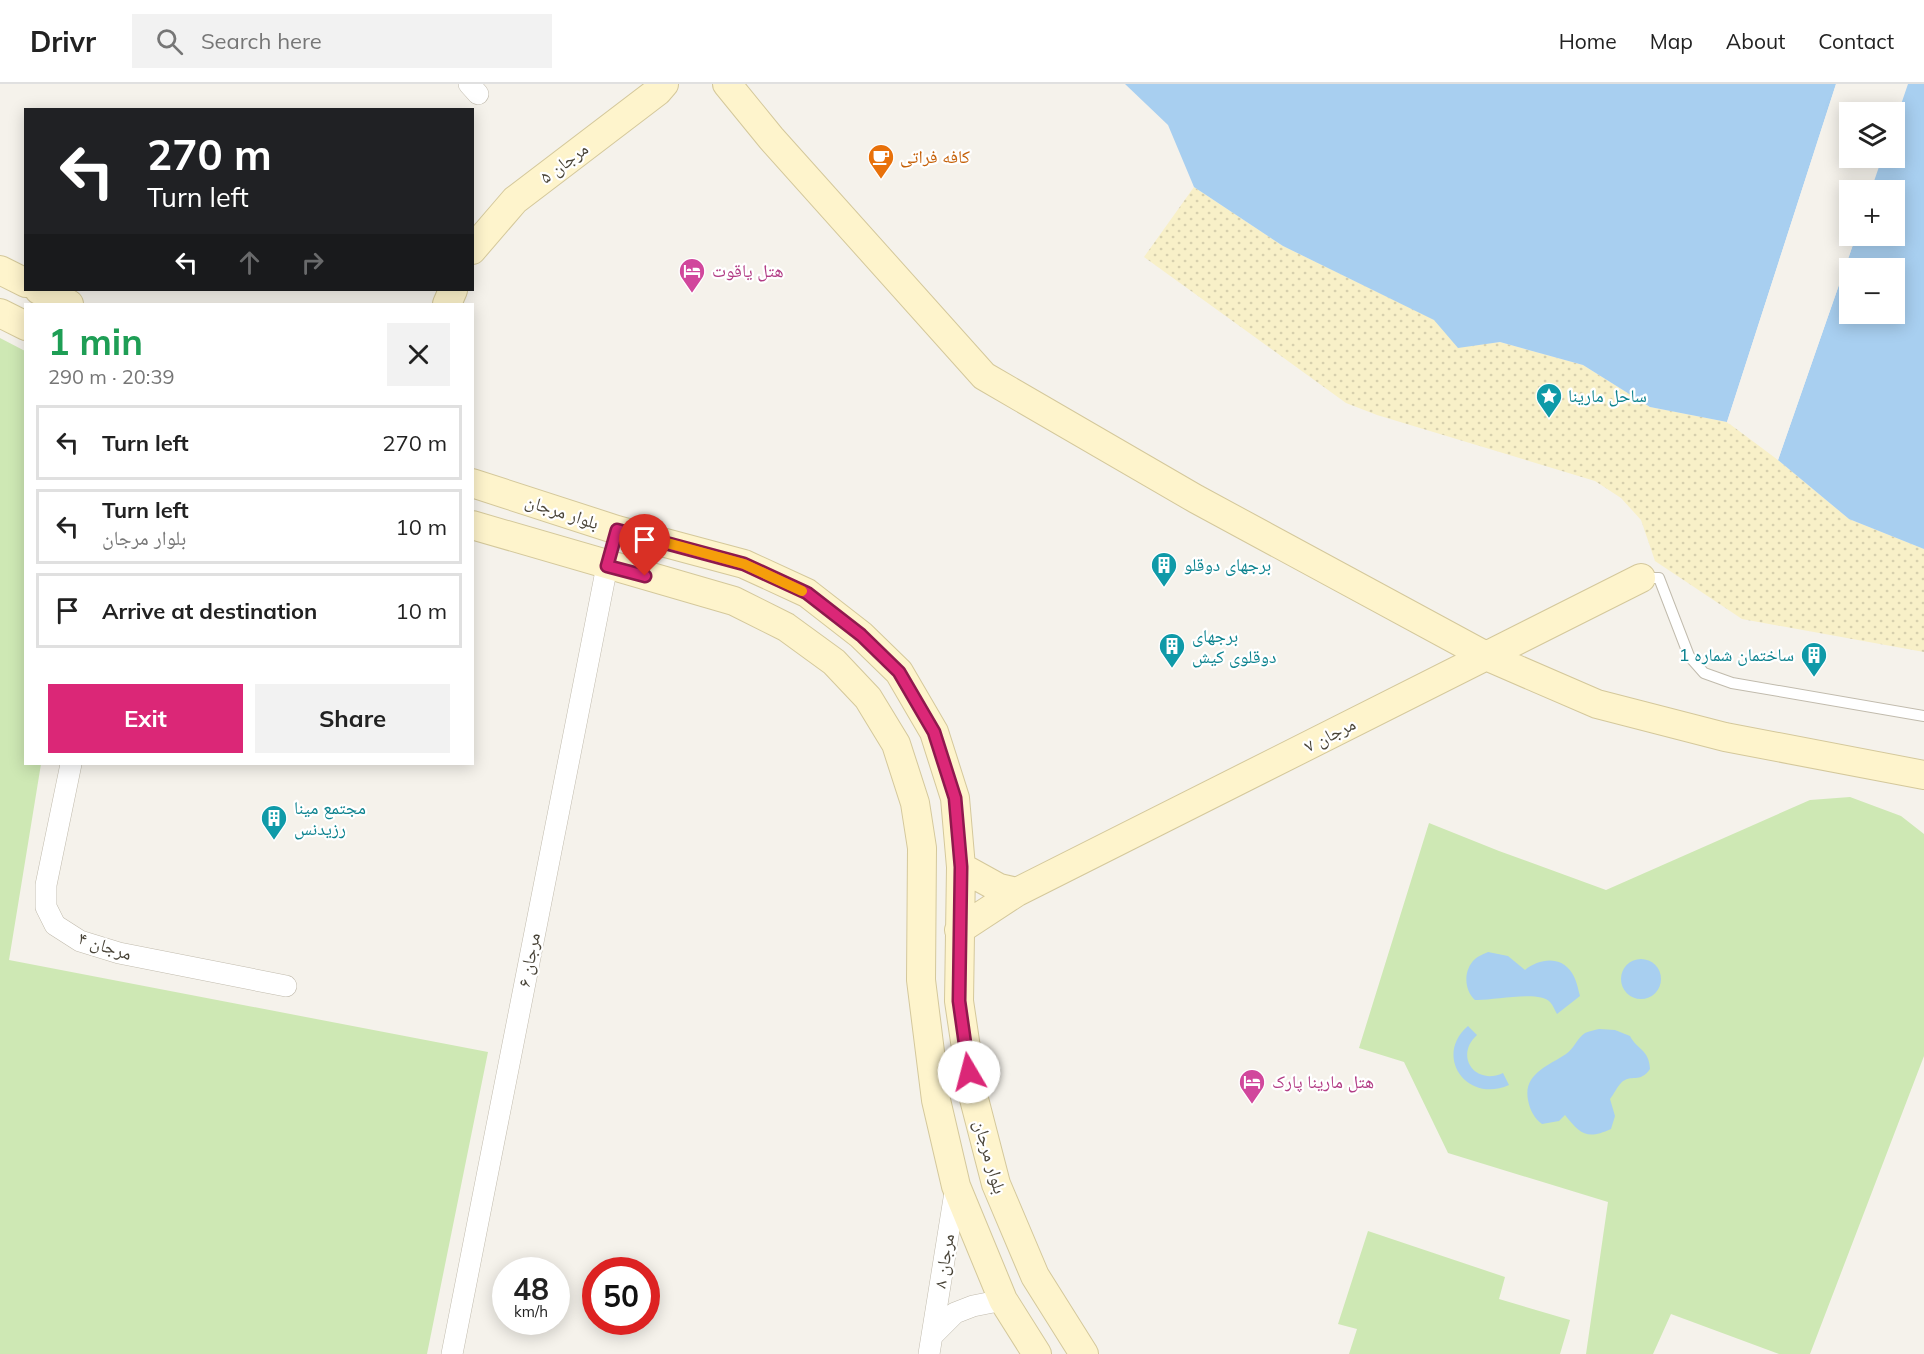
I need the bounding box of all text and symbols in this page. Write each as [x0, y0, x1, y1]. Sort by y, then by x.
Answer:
search box [132, 14, 552, 68]
text: Drivr [30, 24, 96, 59]
icon: search [153, 25, 186, 58]
text: Search here [201, 27, 322, 55]
text: Home [1559, 28, 1617, 54]
text: Map [1650, 28, 1693, 54]
text: About [1726, 28, 1785, 54]
text: Contact [1818, 28, 1894, 54]
map controls [1839, 102, 1905, 324]
button: layers [1839, 102, 1905, 168]
text: 270 m [147, 128, 272, 181]
icon: left [48, 132, 126, 210]
street label: مرجان ۵ [535, 137, 593, 188]
cafe icon: کافه فراتی [866, 142, 896, 180]
place label: کافه فراتی [900, 145, 971, 168]
text: Turn left [147, 180, 249, 214]
button: + [1839, 180, 1905, 246]
icon: left [170, 246, 203, 279]
icon: ahead [233, 246, 266, 279]
icon: right [296, 246, 329, 279]
hotel icon: هتل یاقوت [677, 256, 707, 294]
button: − [1839, 258, 1905, 324]
place label: هتل یاقوت [712, 259, 784, 282]
text: 1 min [48, 319, 143, 364]
button: close [387, 323, 450, 386]
text: 290 m · 20:39 [48, 364, 174, 389]
place icon: ساحل مارینا [1534, 381, 1564, 419]
place label: ساحل مارینا [1568, 384, 1647, 407]
icon: left [51, 426, 84, 459]
text: Turn left [102, 429, 189, 457]
text: 270 m [382, 429, 447, 457]
street label: بلوار مرجان [523, 489, 602, 534]
text: Turn left [102, 496, 189, 524]
icon: left [51, 510, 84, 543]
text: 10 m [396, 513, 447, 541]
pin [619, 514, 670, 576]
icon: arrive [628, 523, 661, 556]
text: بلوار مرجان [102, 525, 186, 550]
building icon: برجهای دوقلو [1149, 550, 1179, 588]
place label: برجهای دوقلو [1184, 553, 1271, 576]
icon: arrive [51, 594, 84, 627]
text: Arrive at destination [102, 597, 317, 625]
text: 10 m [396, 597, 447, 625]
place label: برجهای دوقلوی کیش [1192, 624, 1276, 668]
building icon: برجهای دوقلوی کیش [1157, 631, 1187, 669]
building icon: ساختمان شماره 1 [1799, 640, 1829, 678]
place label: ساختمان شماره 1 [1679, 643, 1794, 666]
button: Exit [48, 684, 243, 753]
button: Share [255, 684, 450, 753]
street label: مرجان ۷ [1300, 712, 1359, 757]
place label: مجتمع مینا رزیدنس [294, 796, 366, 840]
building icon: مجتمع مینا رزیدنس [259, 803, 289, 841]
street label: مرجان ۴ [76, 926, 135, 965]
street label: مرجان ۶ [512, 931, 545, 989]
position arrow [937, 1040, 1001, 1104]
hotel icon: هتل مارینا پارک [1237, 1067, 1267, 1105]
place label: هتل مارینا پارک [1272, 1070, 1374, 1093]
street label: بلوار مرجان [969, 1117, 1012, 1196]
street label: مرجان ۸ [928, 1232, 959, 1290]
speed limit sign: 50 [582, 1257, 660, 1335]
text: 48 [513, 1270, 549, 1308]
text: km/h [514, 1302, 548, 1321]

